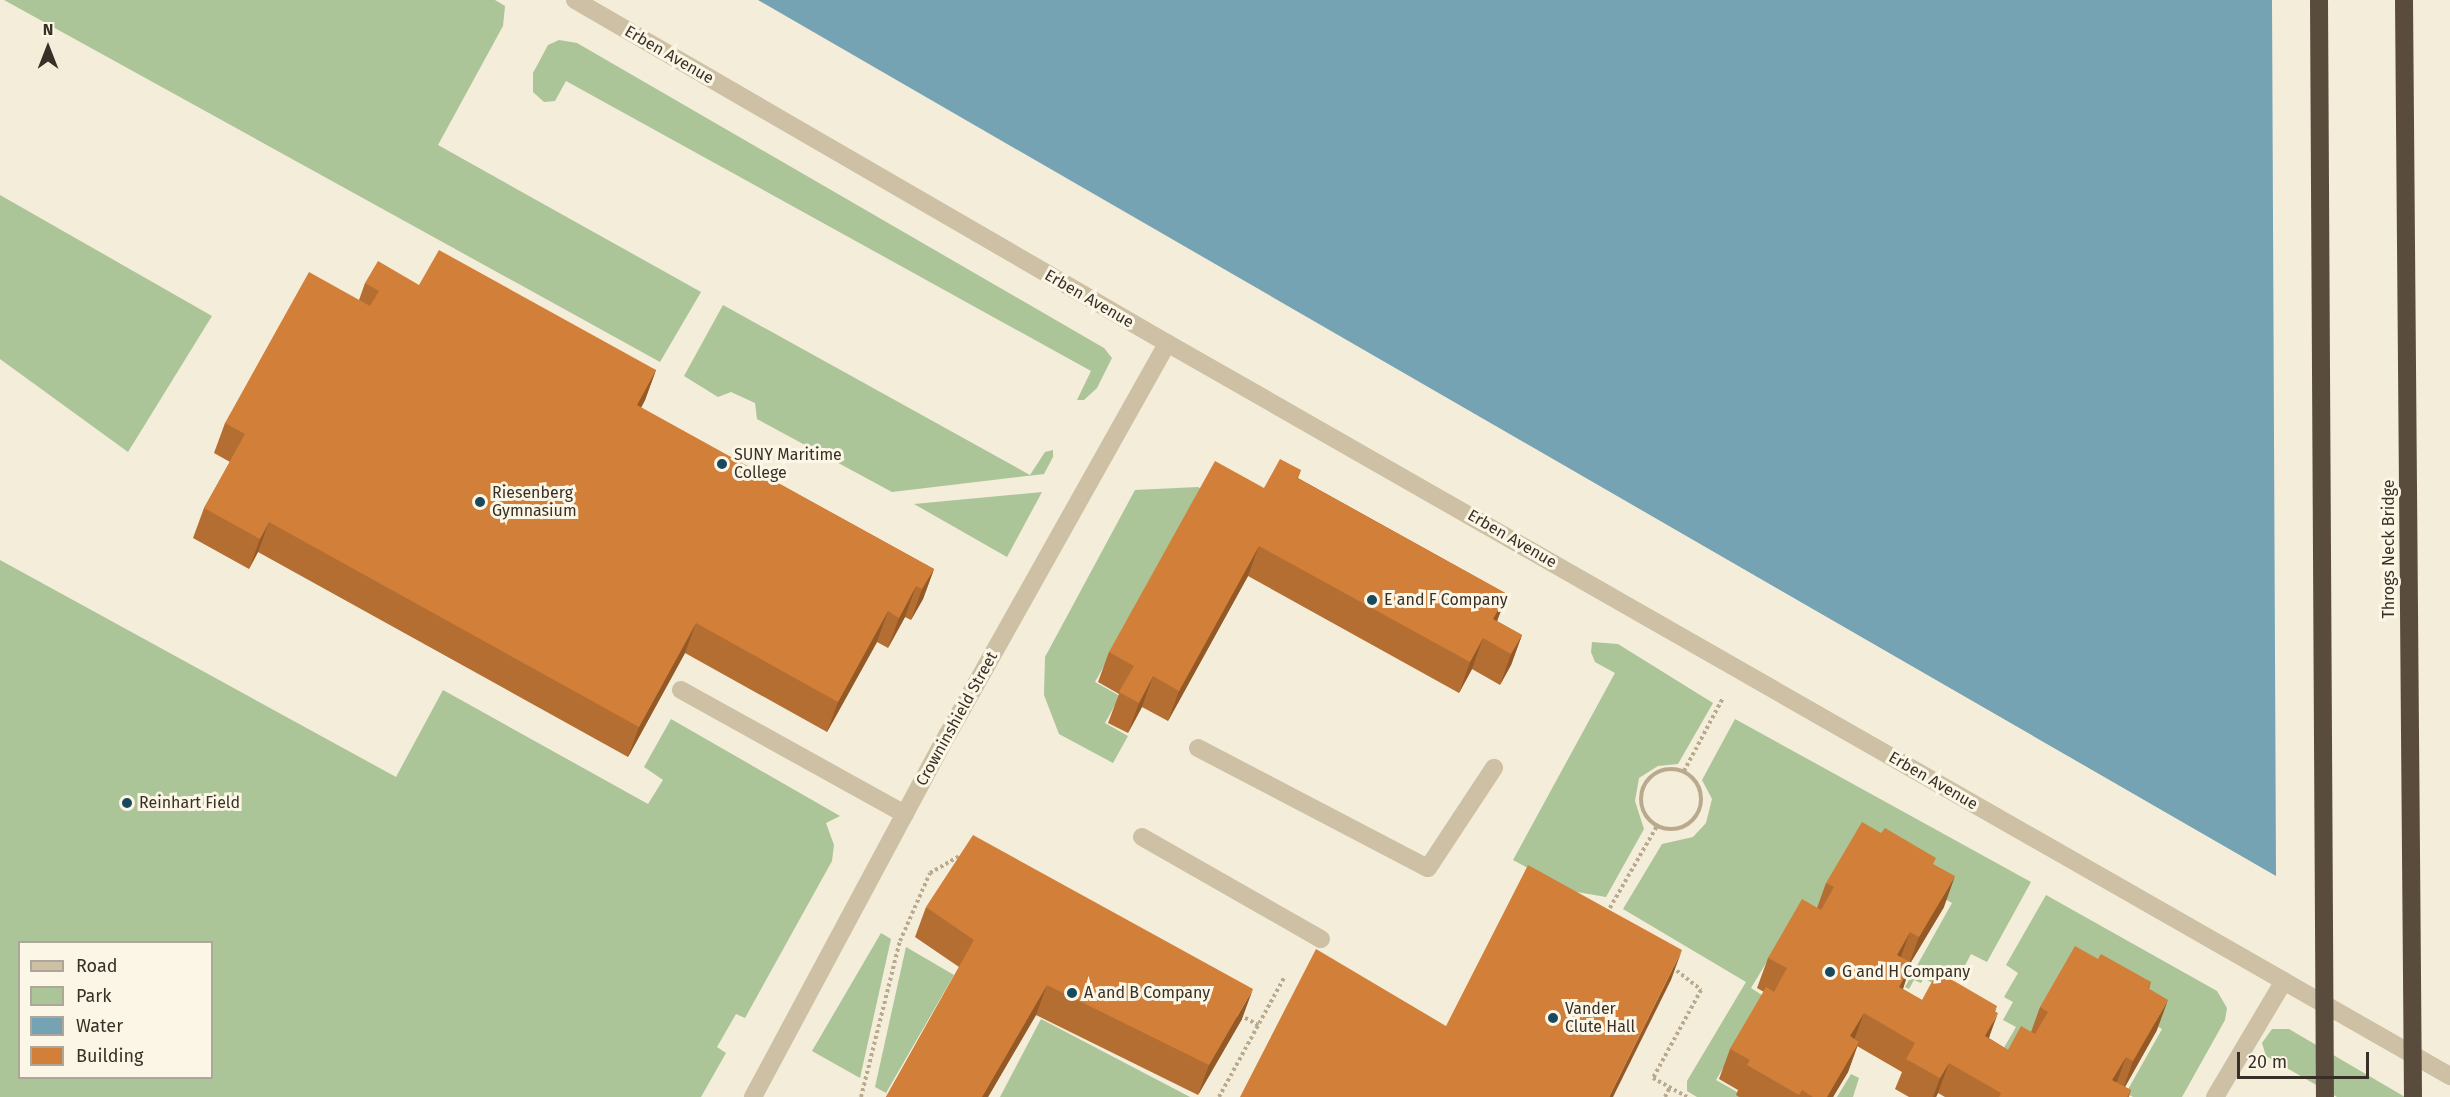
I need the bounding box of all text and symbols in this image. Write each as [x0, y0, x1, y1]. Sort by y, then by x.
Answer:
north arrow [18, 18, 78, 78]
text: N [43, 20, 53, 39]
street label: Erben Avenue [621, 22, 717, 88]
street label: Erben Avenue [1041, 266, 1137, 332]
place label: SUNY Maritime College [734, 445, 842, 483]
marker: SUNY Maritime College [715, 457, 729, 471]
street label: Throgs Neck Bridge [2379, 479, 2399, 619]
place label: Riesenberg Gymnasium [492, 483, 577, 521]
marker: Riesenberg Gymnasium [473, 495, 487, 509]
street label: Erben Avenue [1464, 506, 1560, 572]
place label: E and F Company [1384, 590, 1508, 610]
marker: E and F Company [1365, 593, 1379, 607]
street label: Crowninshield Street [912, 649, 1002, 789]
street label: Erben Avenue [1885, 748, 1981, 814]
place label: Reinhart Field [139, 793, 240, 813]
marker: Reinhart Field [120, 796, 134, 810]
legend [18, 941, 213, 1079]
text: Road [76, 955, 118, 977]
place label: G and H Company [1842, 962, 1970, 982]
marker: G and H Company [1823, 965, 1837, 979]
place label: A and B Company [1084, 983, 1210, 1003]
text: Park [76, 985, 111, 1007]
marker: A and B Company [1065, 986, 1079, 1000]
place label: Vander Clute Hall [1565, 999, 1635, 1037]
marker: Vander Clute Hall [1546, 1011, 1560, 1025]
text: Water [76, 1015, 123, 1037]
scale bar [2240, 1040, 2372, 1078]
text: Building [76, 1045, 143, 1067]
text: 20 m [2248, 1051, 2287, 1073]

